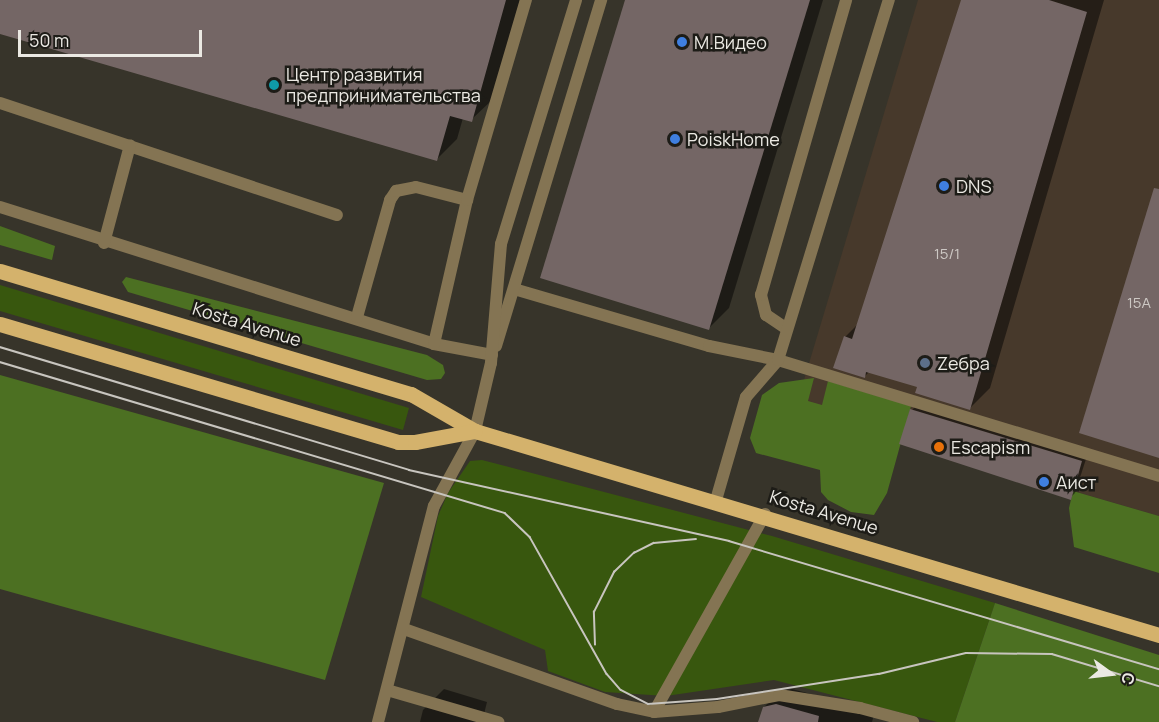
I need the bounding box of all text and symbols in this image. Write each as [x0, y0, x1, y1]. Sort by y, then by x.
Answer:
scale bar [21, 18, 206, 56]
text: 50 m [29, 28, 69, 52]
place label: M.Видео [694, 31, 767, 53]
marker: M.Видео [675, 35, 689, 49]
place label: Центр развития предпринимательства [286, 64, 481, 106]
marker: Центр развития предпринимательства [267, 78, 281, 92]
place label: PoiskHome [687, 128, 780, 150]
marker: PoiskHome [668, 132, 682, 146]
place label: DNS [956, 175, 992, 197]
marker: DNS [937, 179, 951, 193]
house number: 15/1 [934, 245, 960, 263]
house number: 15А [1127, 294, 1151, 312]
street label: Kosta Avenue [190, 297, 304, 351]
place label: Zeбра [937, 352, 990, 374]
marker: Zeбра [918, 356, 932, 370]
place label: Escapism [951, 436, 1030, 458]
marker: Escapism [932, 440, 946, 454]
place label: Аист [1056, 471, 1096, 493]
marker: Аист [1037, 475, 1051, 489]
street label: Kosta Avenue [767, 485, 881, 539]
north arrow [1081, 644, 1141, 704]
text: С [1116, 670, 1141, 687]

